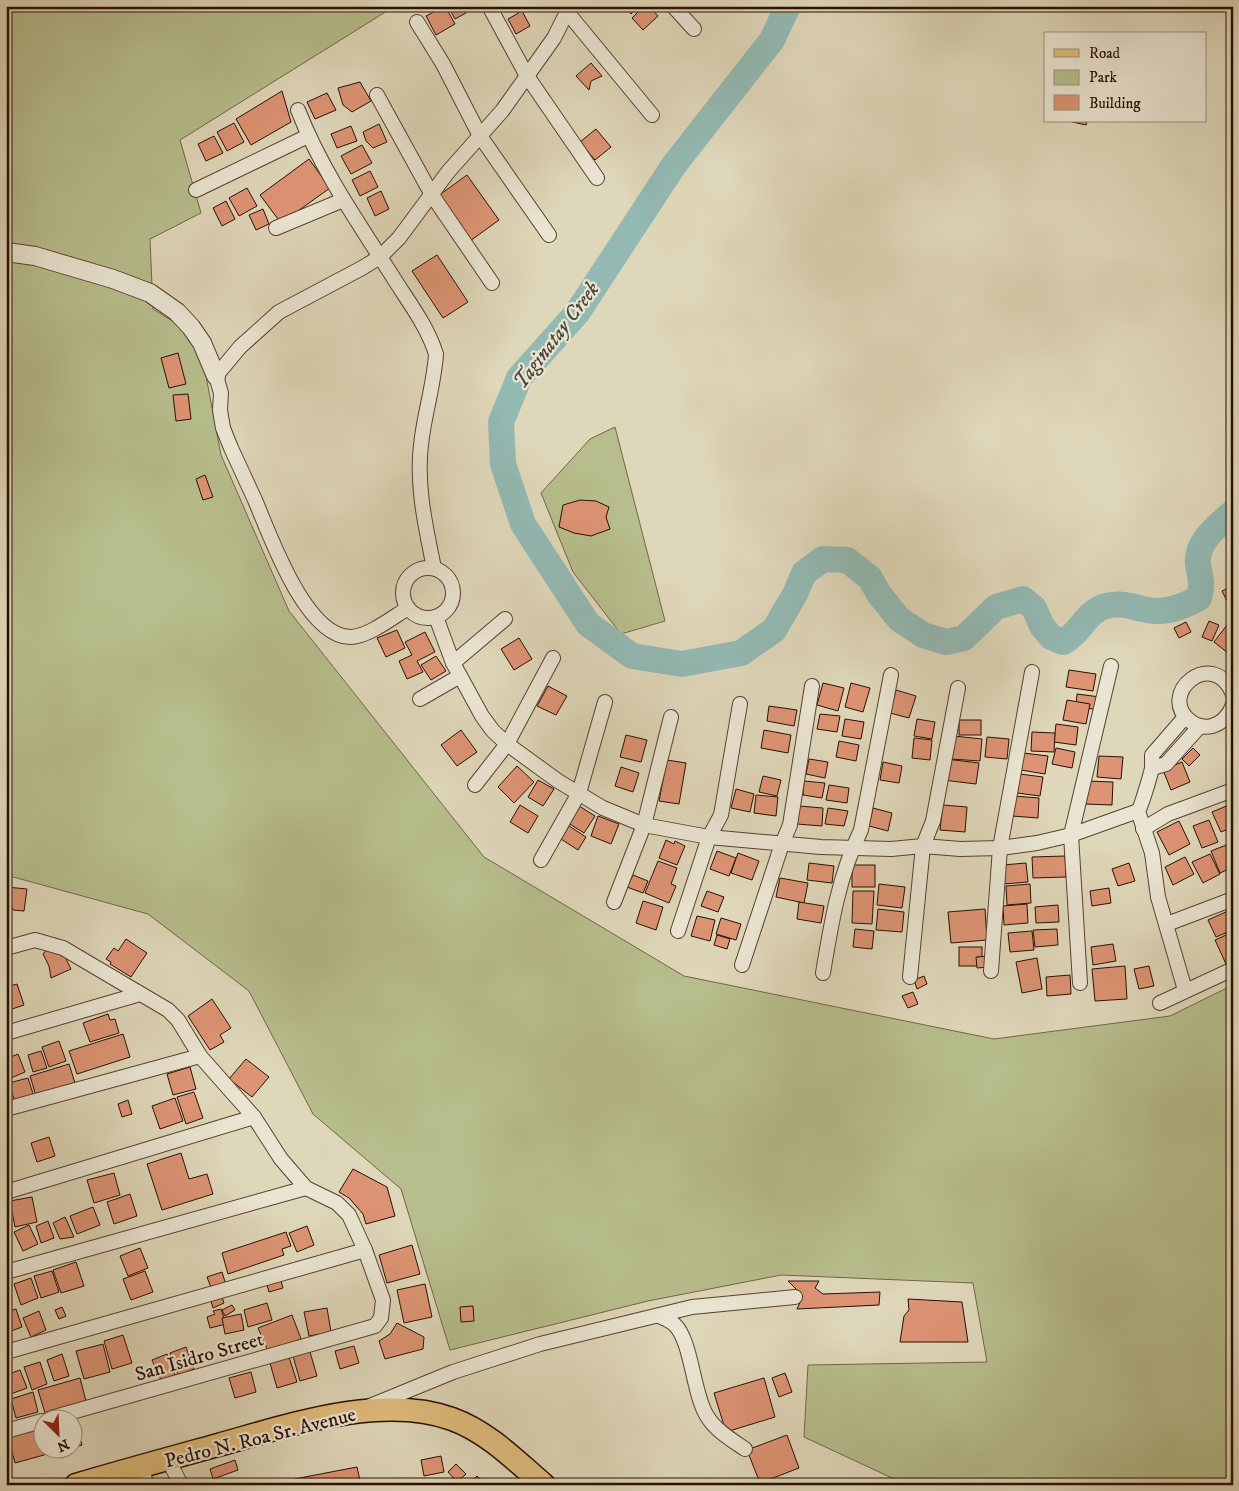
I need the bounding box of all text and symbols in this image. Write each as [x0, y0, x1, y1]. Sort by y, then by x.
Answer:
legend [1044, 32, 1206, 122]
text: Road [1089, 44, 1121, 63]
text: Park [1089, 68, 1118, 87]
text: Building [1089, 94, 1141, 113]
water label: Taginatay Creek [508, 277, 606, 394]
street label: San Isidro Street [132, 1327, 267, 1388]
street label: Pedro N. Roa Sr. Avenue [162, 1403, 358, 1474]
north arrow [32, 1408, 82, 1458]
text: N [54, 1434, 72, 1456]

